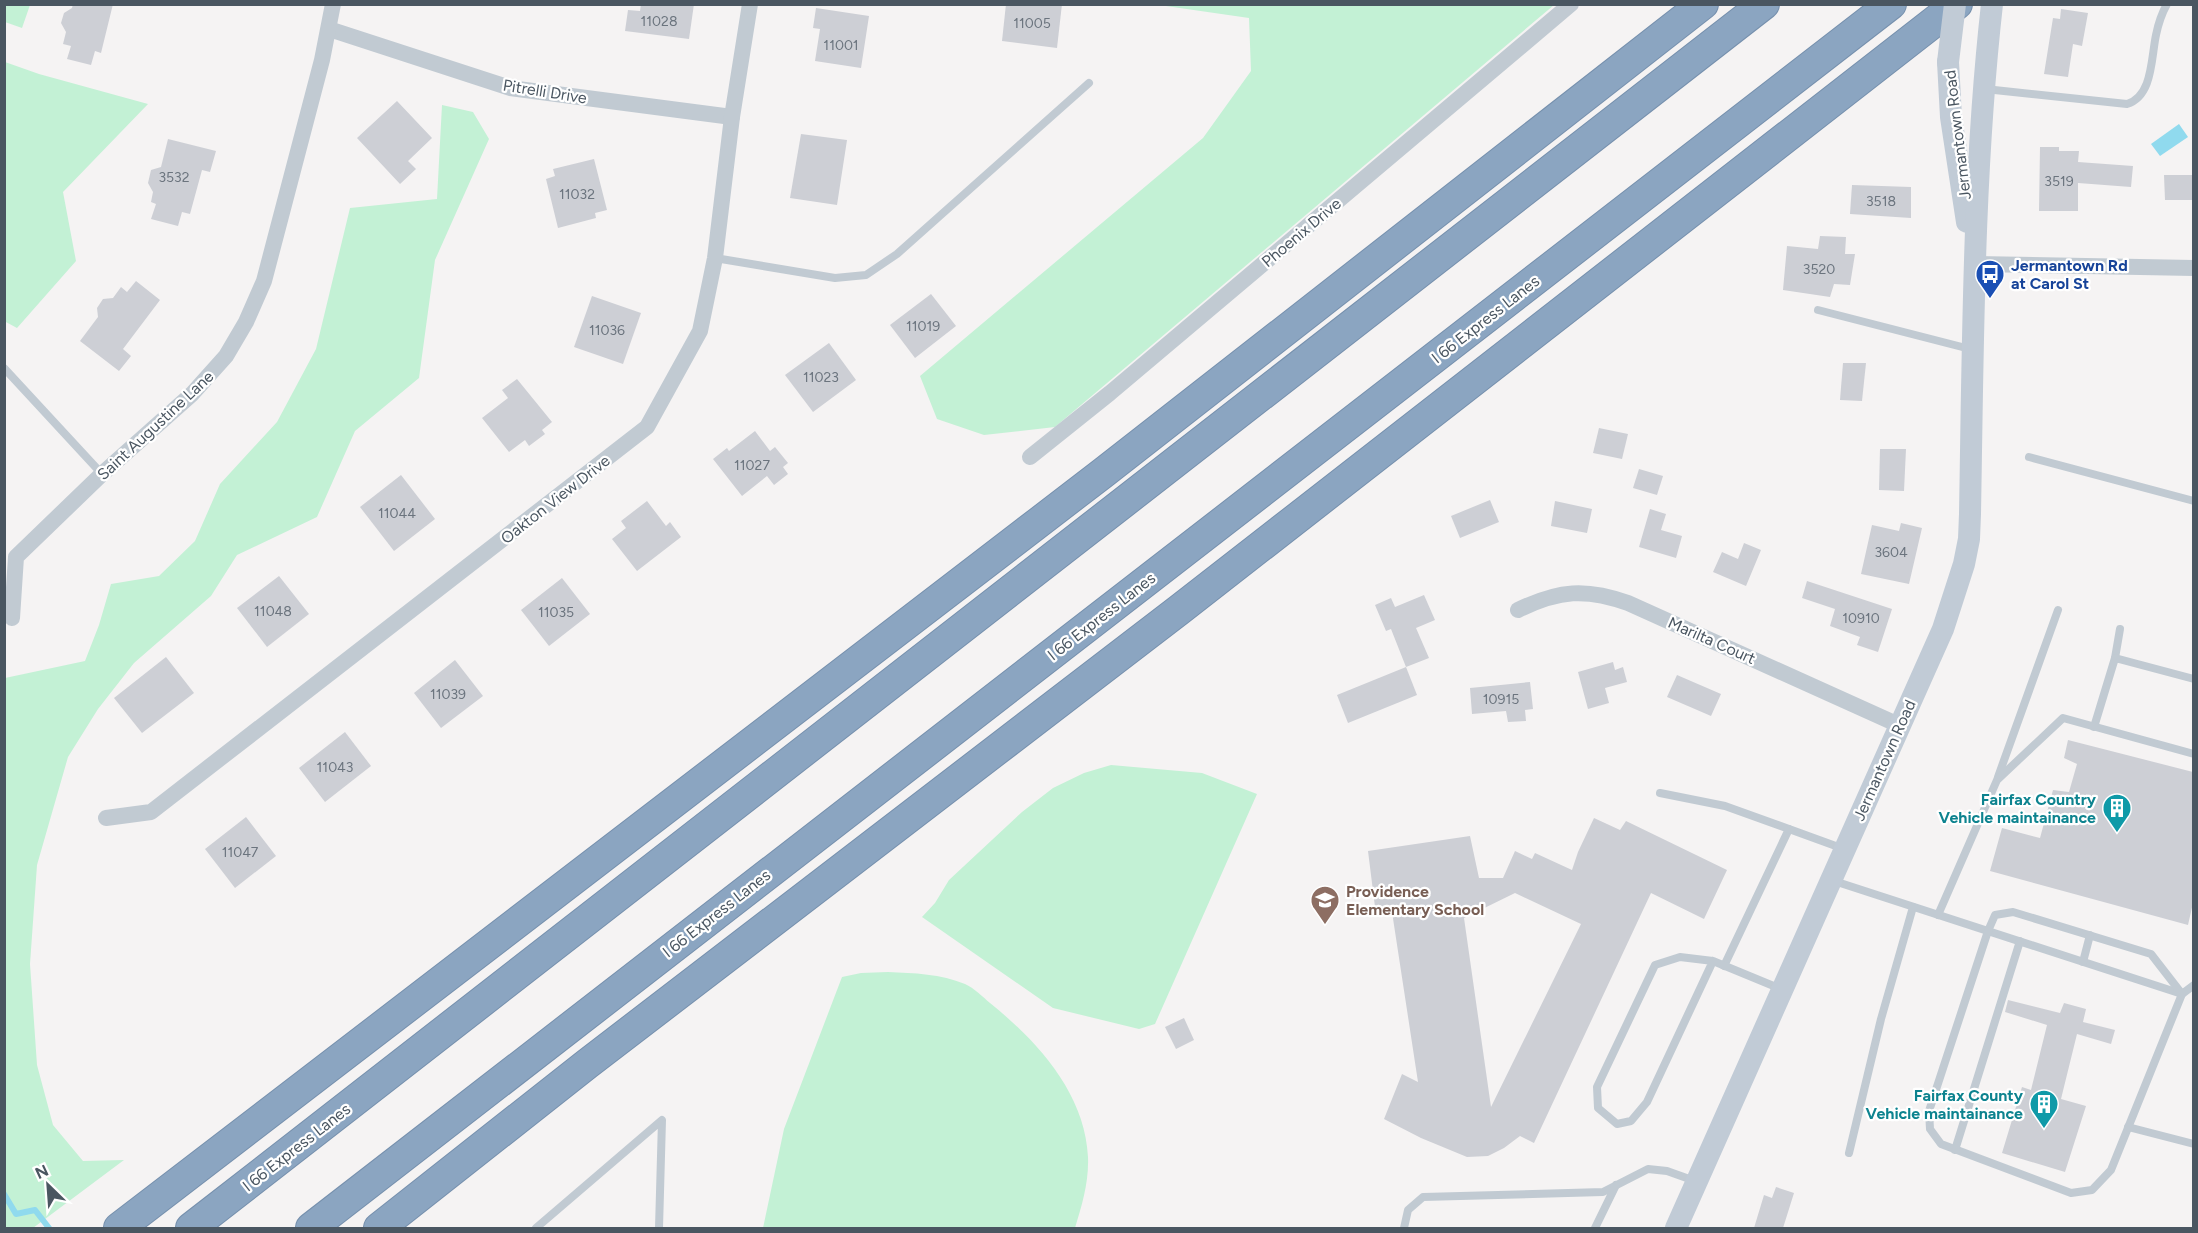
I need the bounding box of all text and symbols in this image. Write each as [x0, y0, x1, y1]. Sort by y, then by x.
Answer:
house number: 11028 [641, 13, 677, 30]
house number: 11005 [1013, 15, 1051, 32]
house number: 11001 [823, 37, 859, 54]
street label: Jermantown Road [1940, 69, 1975, 201]
street label: Pitrelli Drive [502, 75, 589, 108]
house number: 3532 [158, 169, 190, 186]
house number: 3519 [2044, 173, 2074, 190]
house number: 11032 [559, 186, 595, 203]
house number: 3518 [1866, 193, 1896, 210]
street label: Phoenix Drive [1258, 194, 1345, 271]
place label: Jermantown Rd at Carol St [2011, 256, 2128, 293]
bus stop icon: Jermantown Rd at Carol St [1974, 258, 2006, 300]
house number: 3520 [1803, 261, 1835, 278]
street label: I 66 Express Lanes [1428, 271, 1543, 367]
house number: 11019 [906, 318, 940, 335]
house number: 11036 [589, 322, 625, 339]
street label: Saint Augustine Lane [93, 367, 217, 484]
house number: 11023 [803, 369, 839, 386]
street label: Oakton View Drive [497, 451, 614, 548]
house number: 11027 [734, 457, 770, 474]
house number: 11044 [378, 505, 416, 522]
house number: 3604 [1874, 544, 1908, 561]
street label: I 66 Express Lanes [1044, 568, 1159, 664]
house number: 11048 [254, 603, 292, 620]
house number: 11035 [538, 604, 574, 621]
house number: 10910 [1842, 610, 1880, 627]
street label: Marilta Court [1665, 613, 1758, 668]
house number: 11039 [430, 686, 466, 703]
house number: 10915 [1483, 691, 1519, 708]
street label: Jermantown Road [1849, 697, 1920, 824]
house number: 11043 [317, 759, 353, 776]
place label: Fairfax Country Vehicle maintainance [1938, 790, 2097, 827]
building icon: Fairfax Country Vehicle maintainance [2101, 792, 2133, 834]
house number: 11047 [222, 844, 259, 861]
street label: I 66 Express Lanes [659, 865, 774, 961]
place label: Providence Elementary School [1346, 882, 1484, 919]
school or university icon: Providence Elementary School [1309, 884, 1341, 926]
place label: Fairfax County Vehicle maintainance [1865, 1086, 2024, 1123]
building icon: Fairfax County Vehicle maintainance [2028, 1088, 2060, 1130]
street label: I 66 Express Lanes [239, 1099, 354, 1195]
north arrow [18, 1155, 78, 1215]
text: N [32, 1161, 51, 1183]

